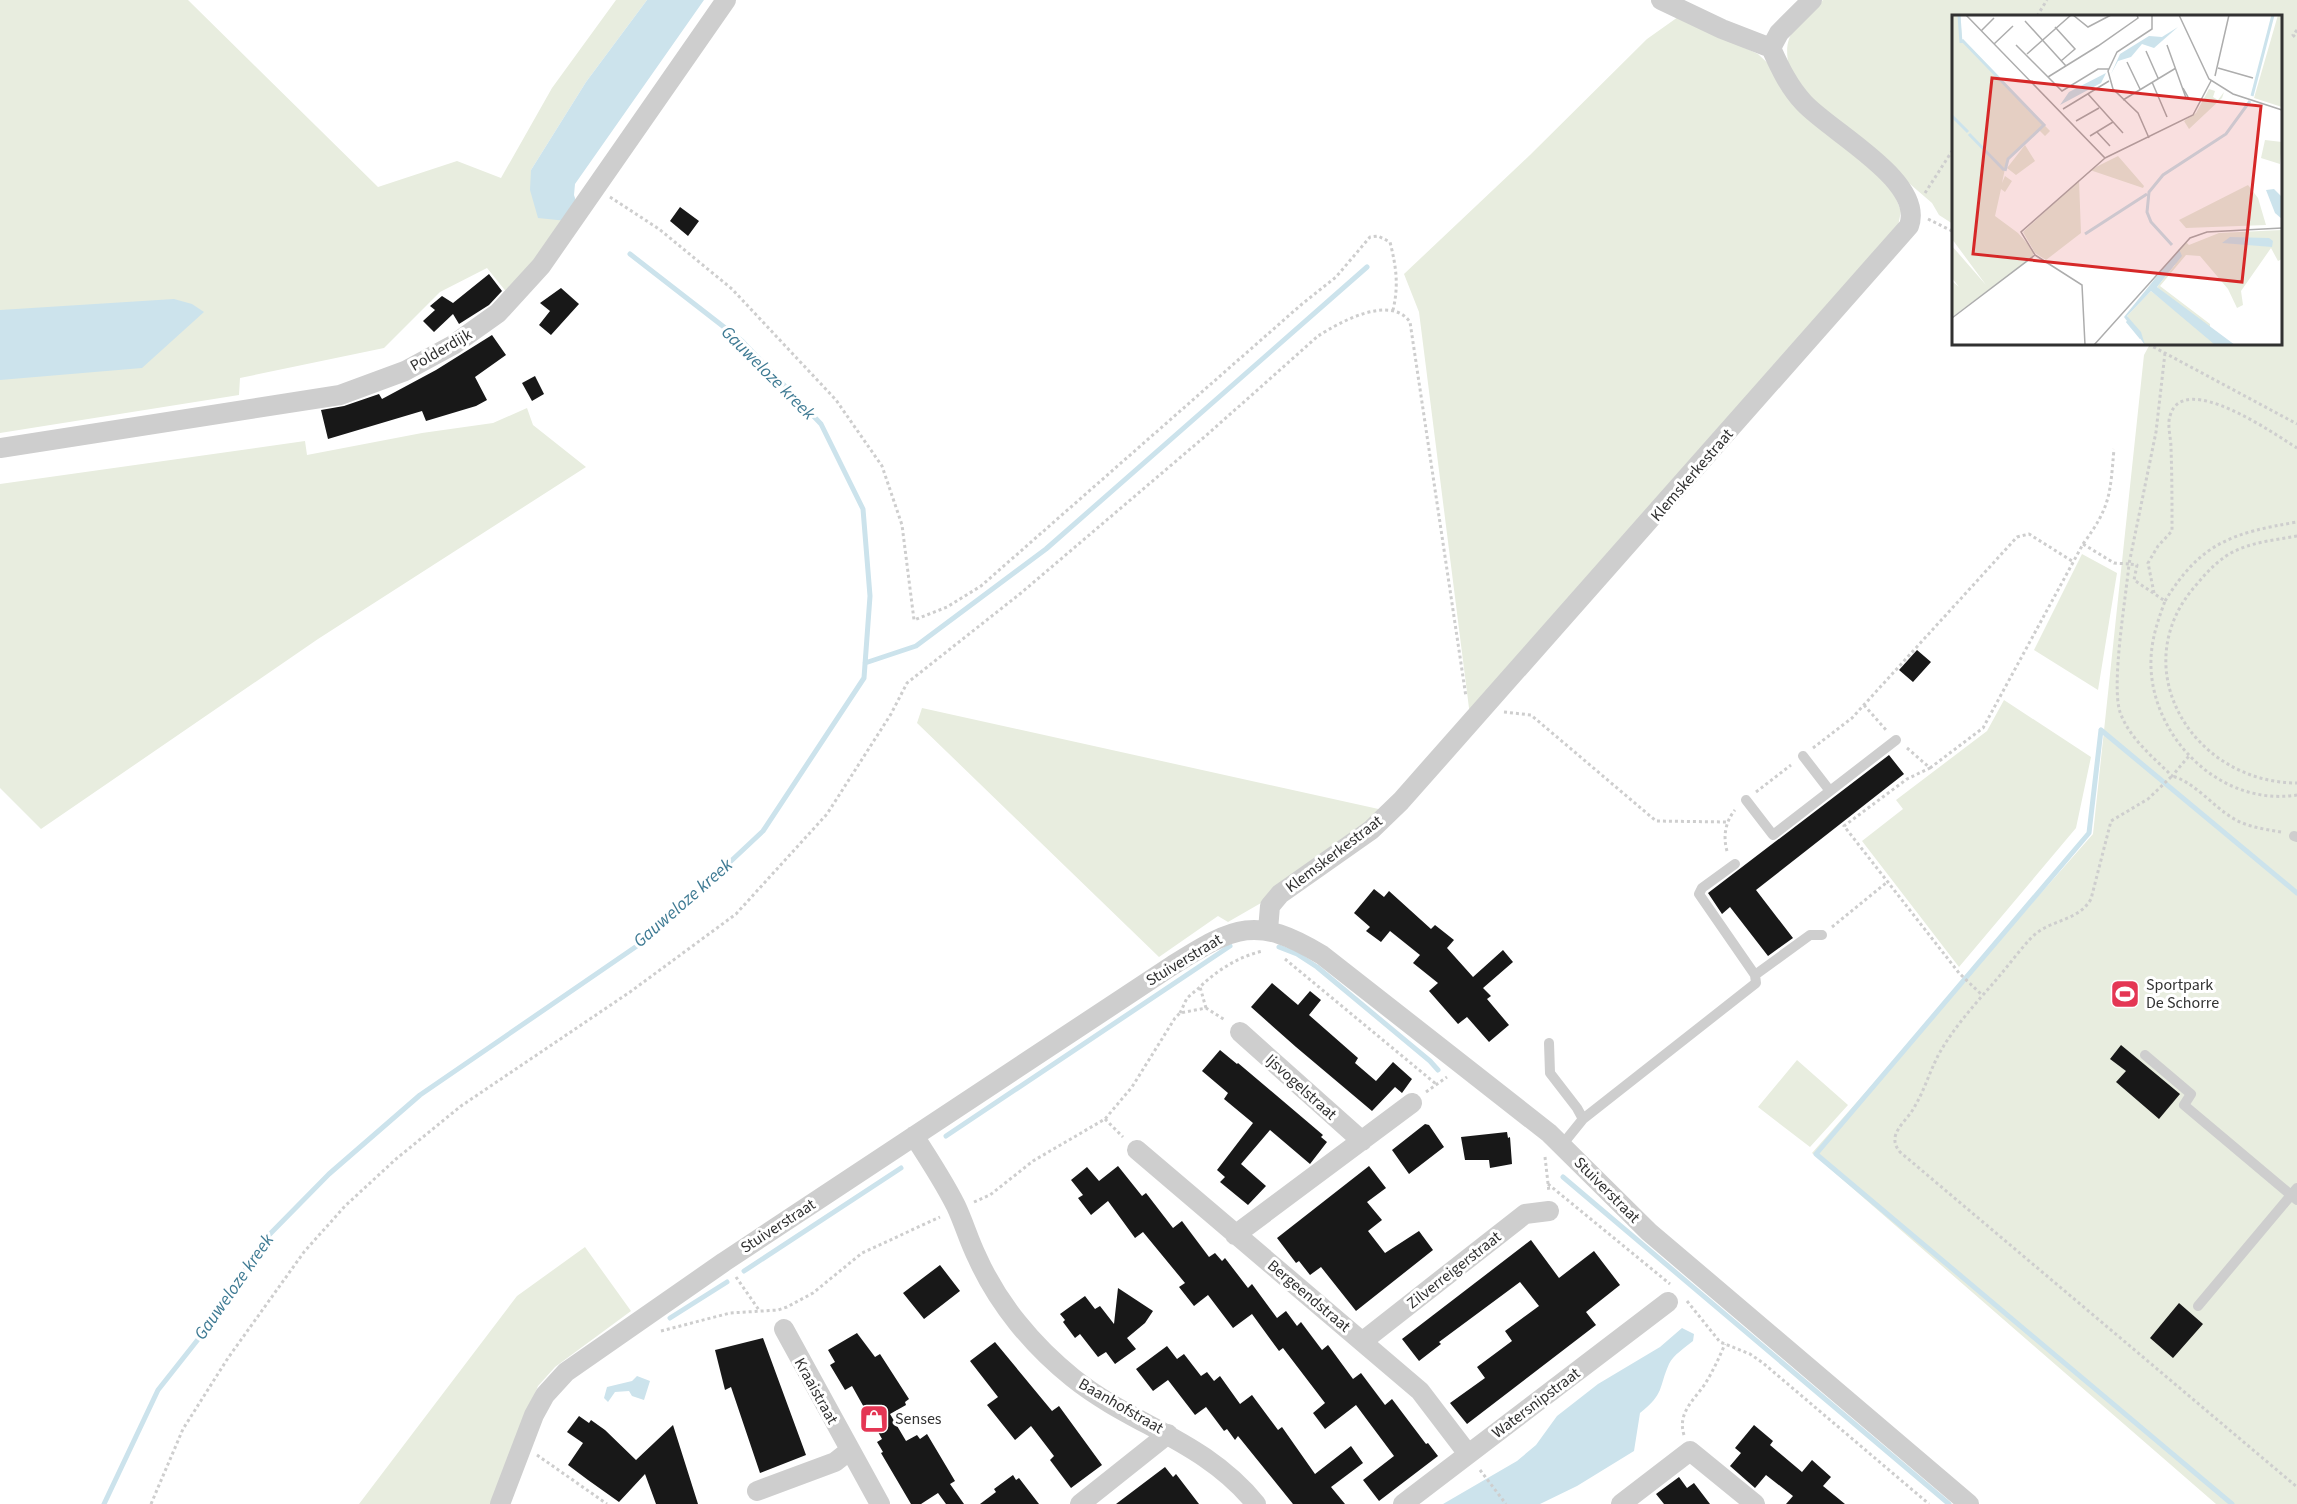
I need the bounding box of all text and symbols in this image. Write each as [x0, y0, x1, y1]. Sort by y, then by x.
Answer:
inset map [1952, 15, 2282, 345]
water label: Gauweloze kreek [715, 320, 821, 426]
street label: Polderdijk [406, 323, 476, 377]
street label: Klemskerkestraat [1646, 423, 1739, 526]
street label: Klemskerkestraat [1281, 810, 1387, 898]
water label: Gauweloze kreek [628, 853, 738, 953]
street label: Stuiverstraat [1142, 928, 1227, 991]
place label: Sportpark De Schorre [2146, 974, 2219, 1014]
sports icon: Sportpark De Schorre [2109, 978, 2141, 1010]
street label: Ijsvogelstraat [1261, 1049, 1342, 1125]
street label: Stuiverstraat [1569, 1152, 1645, 1228]
street label: Stuiverstraat [736, 1193, 820, 1258]
street label: Zilverreigerstraat [1402, 1226, 1506, 1314]
water label: Gauweloze kreek [188, 1229, 280, 1345]
street label: Bergeendstraat [1263, 1255, 1356, 1338]
street label: Kraaistraat [789, 1354, 844, 1429]
street label: Watersnipstraat [1487, 1362, 1585, 1443]
street label: Baanhofstraat [1075, 1373, 1168, 1439]
shop icon: Senses [858, 1403, 890, 1435]
place label: Senses [895, 1408, 942, 1430]

